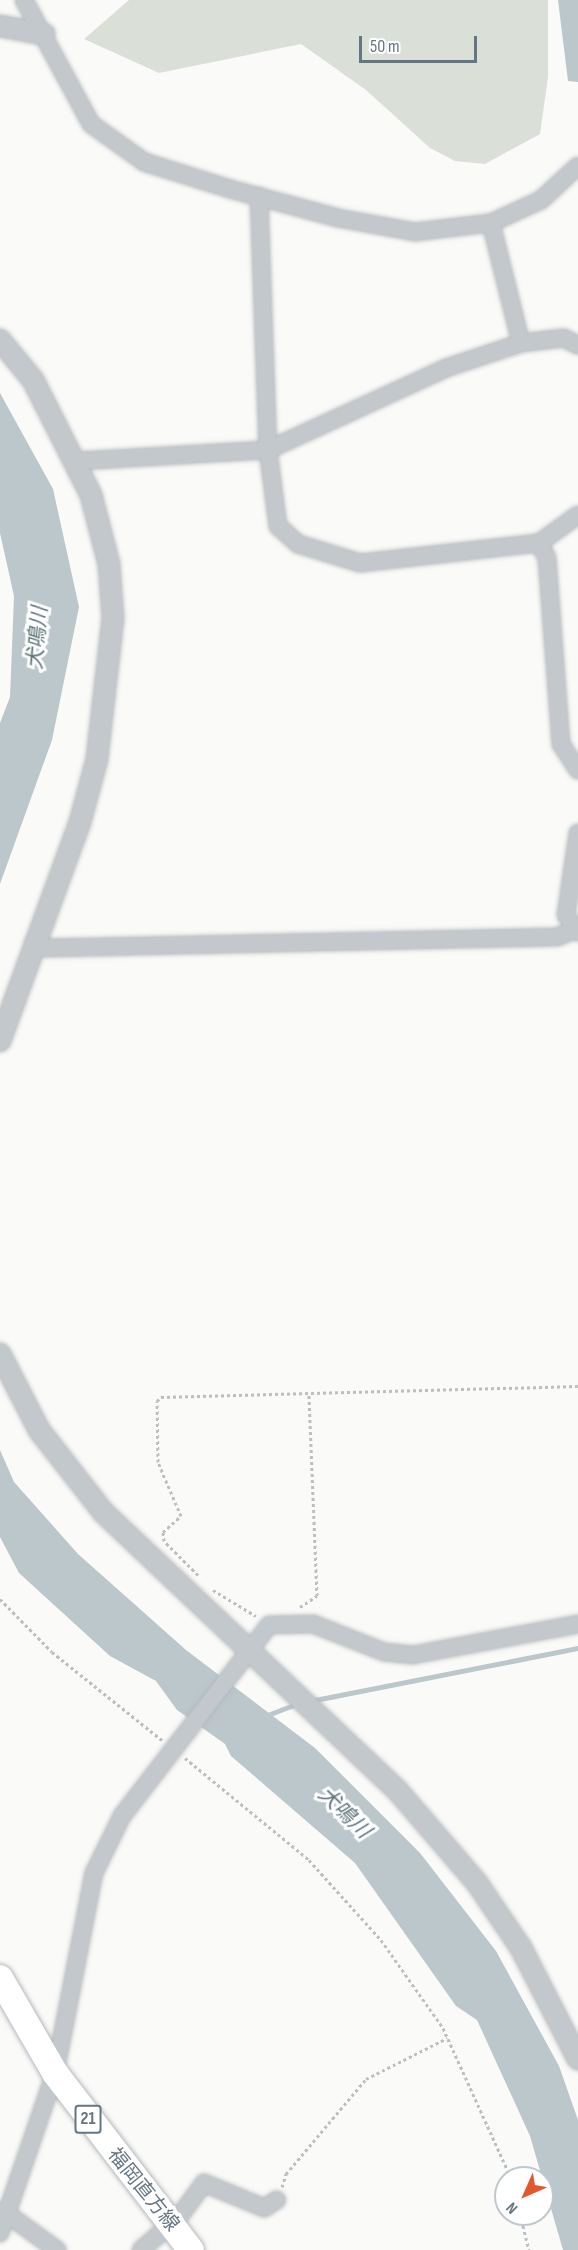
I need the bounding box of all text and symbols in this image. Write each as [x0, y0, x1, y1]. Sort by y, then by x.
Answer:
scale bar [362, 24, 480, 62]
text: 50 m [370, 36, 400, 57]
water label: 犬鳴川 [23, 606, 53, 670]
water label: 犬鳴川 [313, 1782, 375, 1844]
road number: 21 [74, 2104, 101, 2134]
street label: 福岡直方線 [102, 2144, 184, 2236]
north arrow [494, 2166, 554, 2226]
text: N [503, 2198, 522, 2217]

